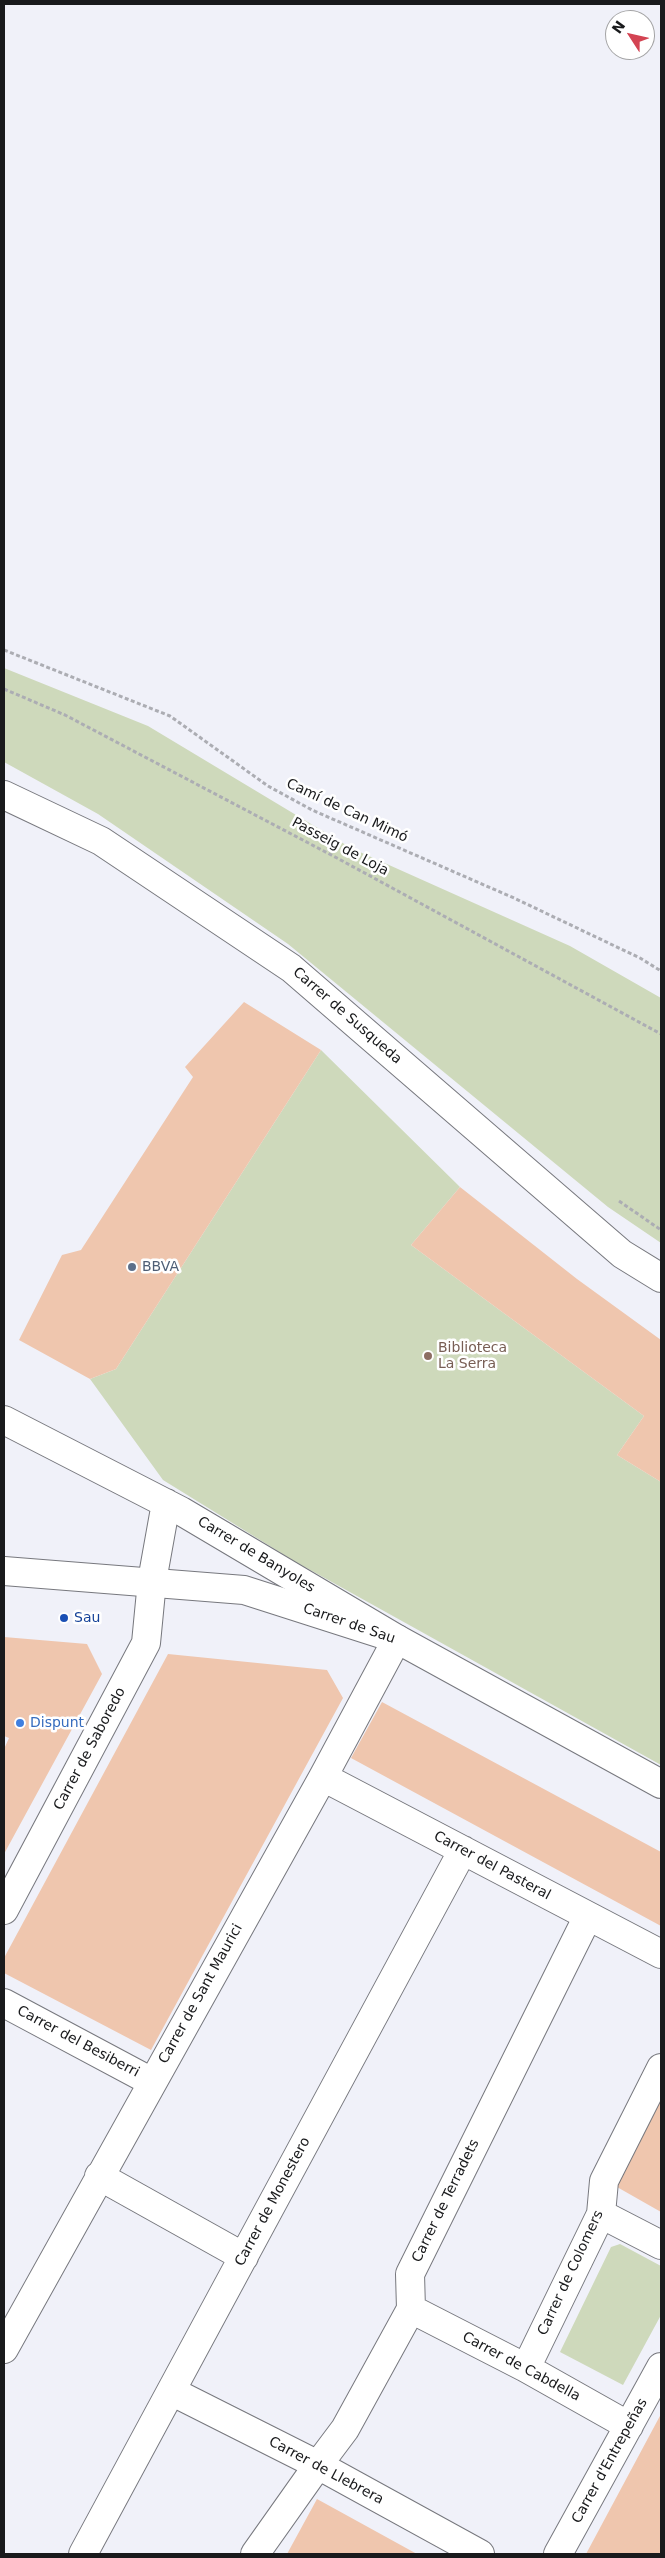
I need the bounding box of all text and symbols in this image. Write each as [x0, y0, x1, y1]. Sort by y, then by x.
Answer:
north arrow [605, 10, 655, 60]
text: N [609, 18, 628, 36]
street label: Camí de Can Mimó [284, 775, 410, 847]
street label: Passeig de Loja [289, 814, 391, 880]
street label: Carrer de Susqueda [289, 964, 405, 1068]
place label: BBVA [142, 1259, 179, 1275]
marker: BBVA [126, 1261, 138, 1273]
place label: Biblioteca La Serra [438, 1340, 507, 1372]
marker: Biblioteca La Serra [422, 1350, 434, 1362]
street label: Carrer de Banyoles [194, 1513, 318, 1597]
street label: Carrer de Sau [301, 1600, 397, 1648]
place label: Sau [74, 1610, 100, 1626]
marker: Sau [58, 1612, 70, 1624]
street label: Carrer de Saboredo [51, 1685, 129, 1813]
place label: Dispunt [30, 1715, 84, 1731]
marker: Dispunt [14, 1717, 26, 1729]
street label: Carrer del Pasteral [431, 1828, 553, 1904]
street label: Carrer de Sant Maurici [156, 1921, 246, 2067]
street label: Carrer del Besiberri [14, 2003, 142, 2081]
street label: Carrer de Monestero [232, 2135, 314, 2269]
street label: Carrer de Terradets [409, 2137, 483, 2265]
street label: Carrer de Colomers [535, 2208, 607, 2338]
street label: Carrer de Cabdella [459, 2329, 583, 2405]
street label: Carrer d'Entrepeñas [569, 2396, 651, 2526]
street label: Carrer de Llebrera [266, 2434, 386, 2508]

